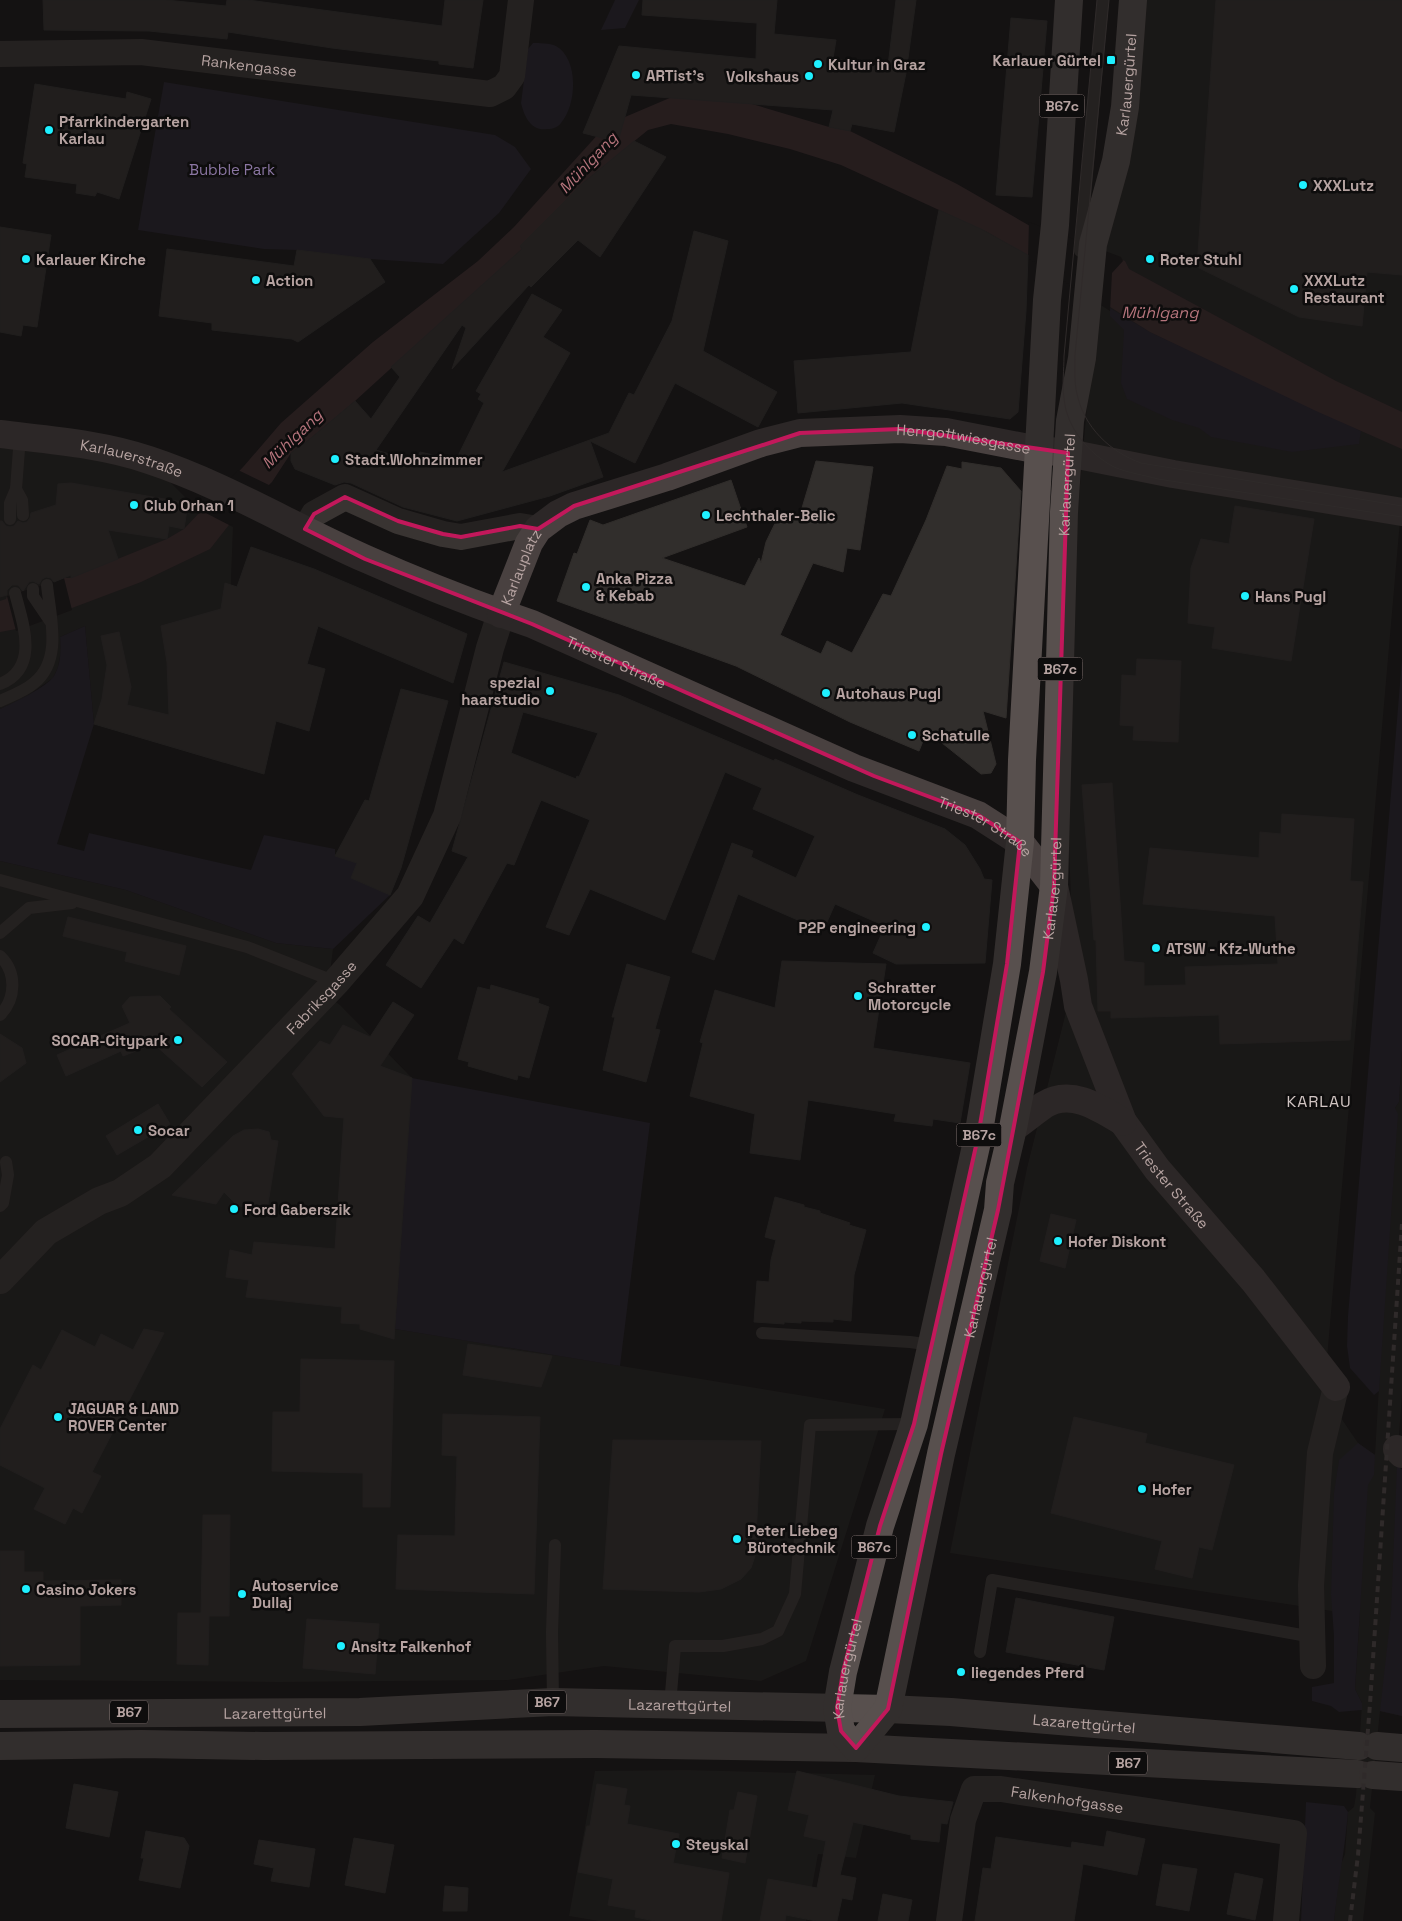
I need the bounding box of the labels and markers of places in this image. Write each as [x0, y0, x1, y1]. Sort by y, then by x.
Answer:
place label: Karlauer Gürtel [993, 51, 1101, 70]
marker: Karlauer Gürtel [1105, 54, 1117, 66]
place label: Kultur in Graz [828, 55, 926, 74]
marker: Kultur in Graz [812, 58, 824, 70]
place label: ARTist's [646, 66, 704, 85]
place label: Volkshaus [726, 67, 799, 86]
marker: ARTist's [630, 69, 642, 81]
marker: Volkshaus [803, 70, 815, 82]
place label: Pfarrkindergarten Karlau [59, 112, 189, 148]
marker: Pfarrkindergarten Karlau [43, 124, 55, 136]
place label: XXXLutz [1313, 176, 1374, 195]
marker: XXXLutz [1297, 179, 1309, 191]
place label: Karlauer Kirche [36, 250, 146, 269]
place label: Roter Stuhl [1160, 250, 1242, 269]
marker: Karlauer Kirche [20, 253, 32, 265]
marker: Roter Stuhl [1144, 253, 1156, 265]
place label: Action [266, 271, 313, 290]
place label: XXXLutz Restaurant [1304, 271, 1385, 307]
marker: Action [250, 274, 262, 286]
marker: XXXLutz Restaurant [1288, 283, 1300, 295]
place label: Stadt.Wohnzimmer [345, 450, 483, 469]
marker: Stadt.Wohnzimmer [329, 453, 341, 465]
place label: Club Orhan 1 [144, 496, 234, 515]
marker: Club Orhan 1 [128, 499, 140, 511]
place label: Lechthaler-Belic [716, 506, 836, 525]
marker: Lechthaler-Belic [700, 509, 712, 521]
place label: Anka Pizza & Kebab [596, 569, 673, 605]
marker: Anka Pizza & Kebab [580, 581, 592, 593]
place label: Hans Pugl [1255, 587, 1326, 606]
marker: Hans Pugl [1239, 590, 1251, 602]
place label: spezial haarstudio [461, 673, 540, 709]
place label: Autohaus Pugl [836, 684, 941, 703]
marker: spezial haarstudio [544, 685, 556, 697]
marker: Autohaus Pugl [820, 687, 832, 699]
place label: Schatulle [922, 726, 990, 745]
marker: Schatulle [906, 729, 918, 741]
place label: P2P engineering [798, 918, 916, 937]
marker: P2P engineering [920, 921, 932, 933]
place label: ATSW - Kfz-Wuthe [1166, 939, 1296, 958]
marker: ATSW - Kfz-Wuthe [1150, 942, 1162, 954]
place label: Schratter Motorcycle [868, 978, 951, 1014]
marker: Schratter Motorcycle [852, 990, 864, 1002]
place label: SOCAR-Citypark [51, 1031, 169, 1050]
marker: SOCAR-Citypark [172, 1034, 184, 1046]
place label: Socar [148, 1121, 190, 1140]
marker: Socar [132, 1124, 144, 1136]
place label: Ford Gaberszik [244, 1200, 351, 1219]
marker: Ford Gaberszik [228, 1203, 240, 1215]
place label: Hofer Diskont [1068, 1232, 1167, 1251]
marker: Hofer Diskont [1052, 1235, 1064, 1247]
place label: JAGUAR & LAND ROVER Center [68, 1399, 179, 1435]
marker: JAGUAR & LAND ROVER Center [52, 1411, 64, 1423]
place label: Hofer [1152, 1480, 1192, 1499]
marker: Hofer [1136, 1483, 1148, 1495]
place label: Peter Liebeg Bürotechnik [747, 1521, 838, 1557]
marker: Peter Liebeg Bürotechnik [731, 1533, 743, 1545]
place label: Autoservice Dullaj [252, 1576, 339, 1612]
place label: Casino Jokers [36, 1580, 137, 1599]
marker: Casino Jokers [20, 1583, 32, 1595]
marker: Autoservice Dullaj [236, 1588, 248, 1600]
place label: Ansitz Falkenhof [351, 1637, 472, 1656]
marker: Ansitz Falkenhof [335, 1640, 347, 1652]
place label: liegendes Pferd [971, 1663, 1084, 1682]
marker: liegendes Pferd [955, 1666, 967, 1678]
place label: Steyskal [686, 1835, 748, 1854]
marker: Steyskal [670, 1838, 682, 1850]

